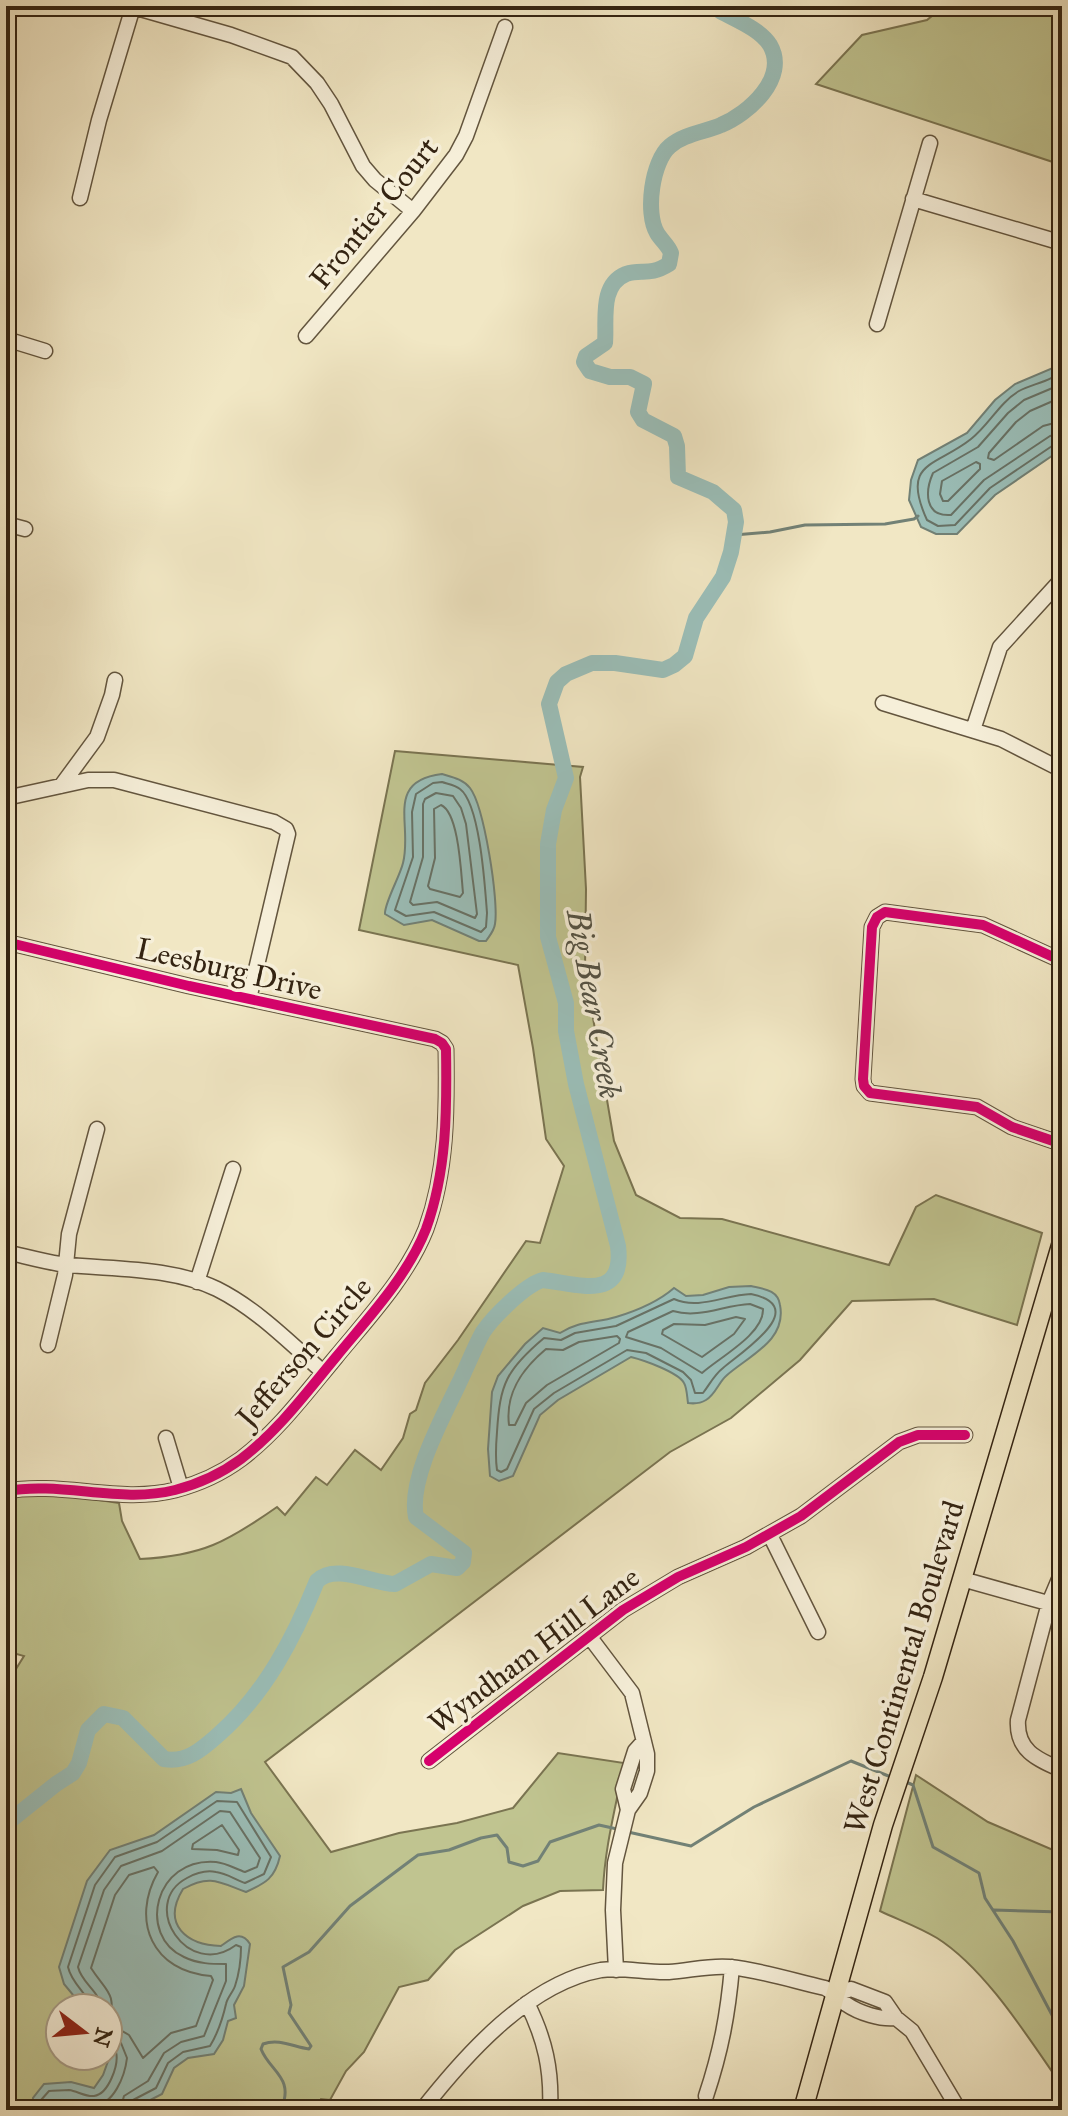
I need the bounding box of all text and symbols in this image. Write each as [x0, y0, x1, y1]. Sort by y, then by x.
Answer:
street label: Frontier Court [302, 130, 446, 296]
water label: Big Bear Creek [558, 905, 630, 1101]
street label: Leesburg Drive [133, 930, 325, 1008]
street label: Jefferson Circle [227, 1269, 379, 1437]
street label: West Continental Boulevard [836, 1496, 972, 1838]
street label: Wyndham Hill Lane [421, 1559, 647, 1741]
north arrow [44, 1992, 124, 2072]
text: N [87, 2025, 118, 2050]

